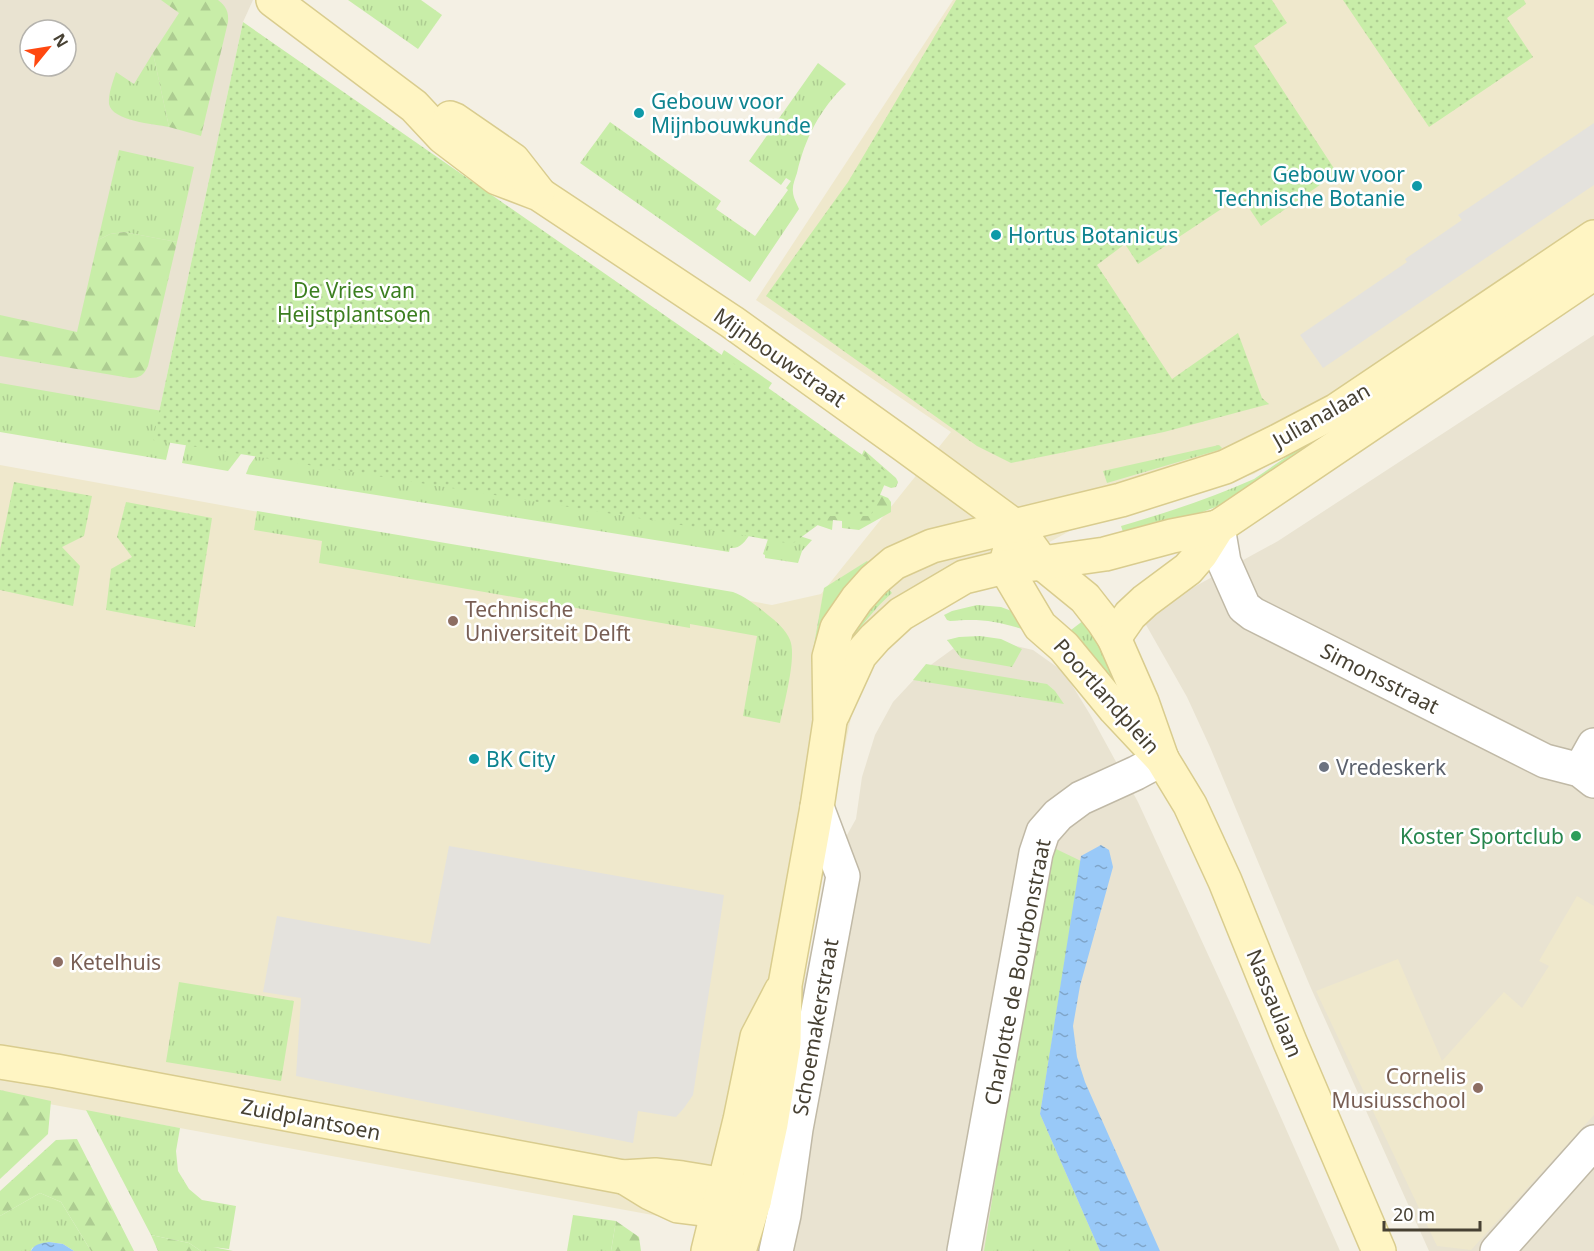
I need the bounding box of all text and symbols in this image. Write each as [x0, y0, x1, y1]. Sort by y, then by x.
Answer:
north arrow [18, 18, 78, 78]
text: N [48, 29, 74, 52]
place label: Gebouw voor Mijnbouwkunde [651, 87, 811, 139]
marker: Gebouw voor Mijnbouwkunde [632, 106, 646, 120]
place label: Gebouw voor Technische Botanie [1215, 160, 1405, 212]
marker: Gebouw voor Technische Botanie [1410, 179, 1424, 193]
place label: Hortus Botanicus [1008, 221, 1178, 249]
marker: Hortus Botanicus [989, 228, 1003, 242]
park label: De Vries van Heijstplantsoen [277, 276, 431, 328]
street label: Mijnbouwstraat [708, 301, 852, 413]
street label: Julianalaan [1265, 376, 1375, 455]
place label: Technische Universiteit Delft [465, 595, 631, 647]
marker: Technische Universiteit Delft [446, 614, 460, 628]
street label: Poortlandplein [1048, 632, 1166, 760]
street label: Simonsstraat [1316, 636, 1444, 720]
place label: BK City [486, 745, 555, 773]
marker: BK City [467, 752, 481, 766]
place label: Vredeskerk [1336, 753, 1447, 781]
marker: Vredeskerk [1317, 760, 1331, 774]
place label: Koster Sportclub [1400, 822, 1564, 850]
marker: Koster Sportclub [1569, 829, 1583, 843]
street label: Charlotte de Bourbonstraat [977, 836, 1057, 1108]
street label: Schoemakerstraat [786, 936, 844, 1118]
street label: Nassaulaan [1241, 945, 1309, 1061]
place label: Ketelhuis [70, 948, 161, 976]
marker: Ketelhuis [51, 955, 65, 969]
place label: Cornelis Musiusschool [1332, 1062, 1466, 1114]
marker: Cornelis Musiusschool [1471, 1081, 1485, 1095]
street label: Zuidplantsoen [239, 1092, 383, 1146]
scale bar [1384, 1194, 1480, 1232]
text: 20 m [1393, 1202, 1435, 1226]

